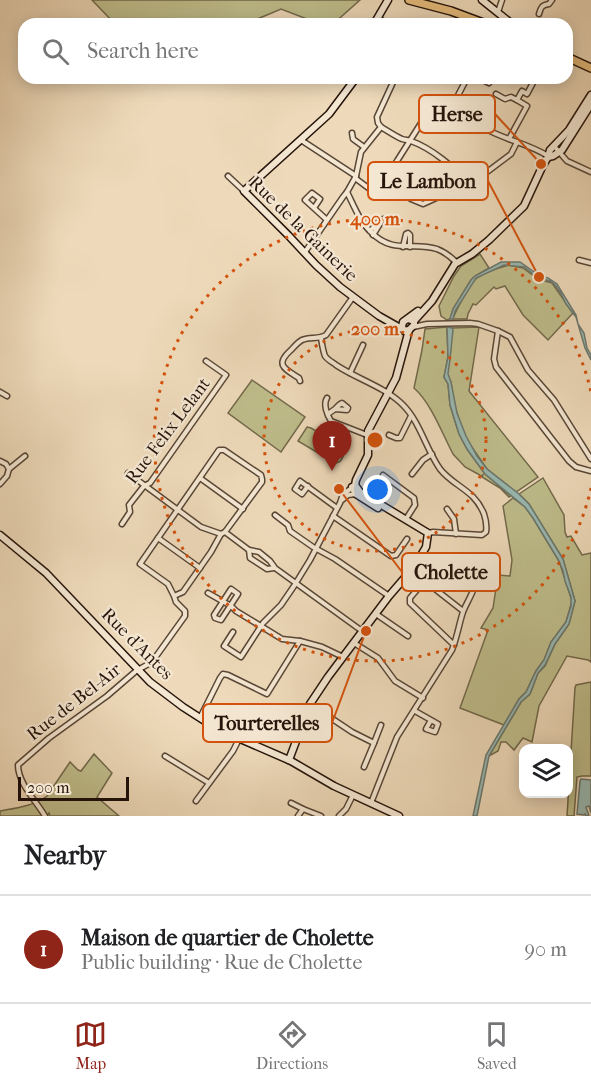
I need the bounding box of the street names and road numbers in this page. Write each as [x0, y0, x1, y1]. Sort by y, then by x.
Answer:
street label: Rue de la Gainerie [244, 172, 362, 286]
street label: Rue Felix Lelant [121, 373, 215, 488]
street label: Rue d'Antes [97, 604, 177, 684]
street label: Rue de Bel-Air [23, 659, 125, 745]

